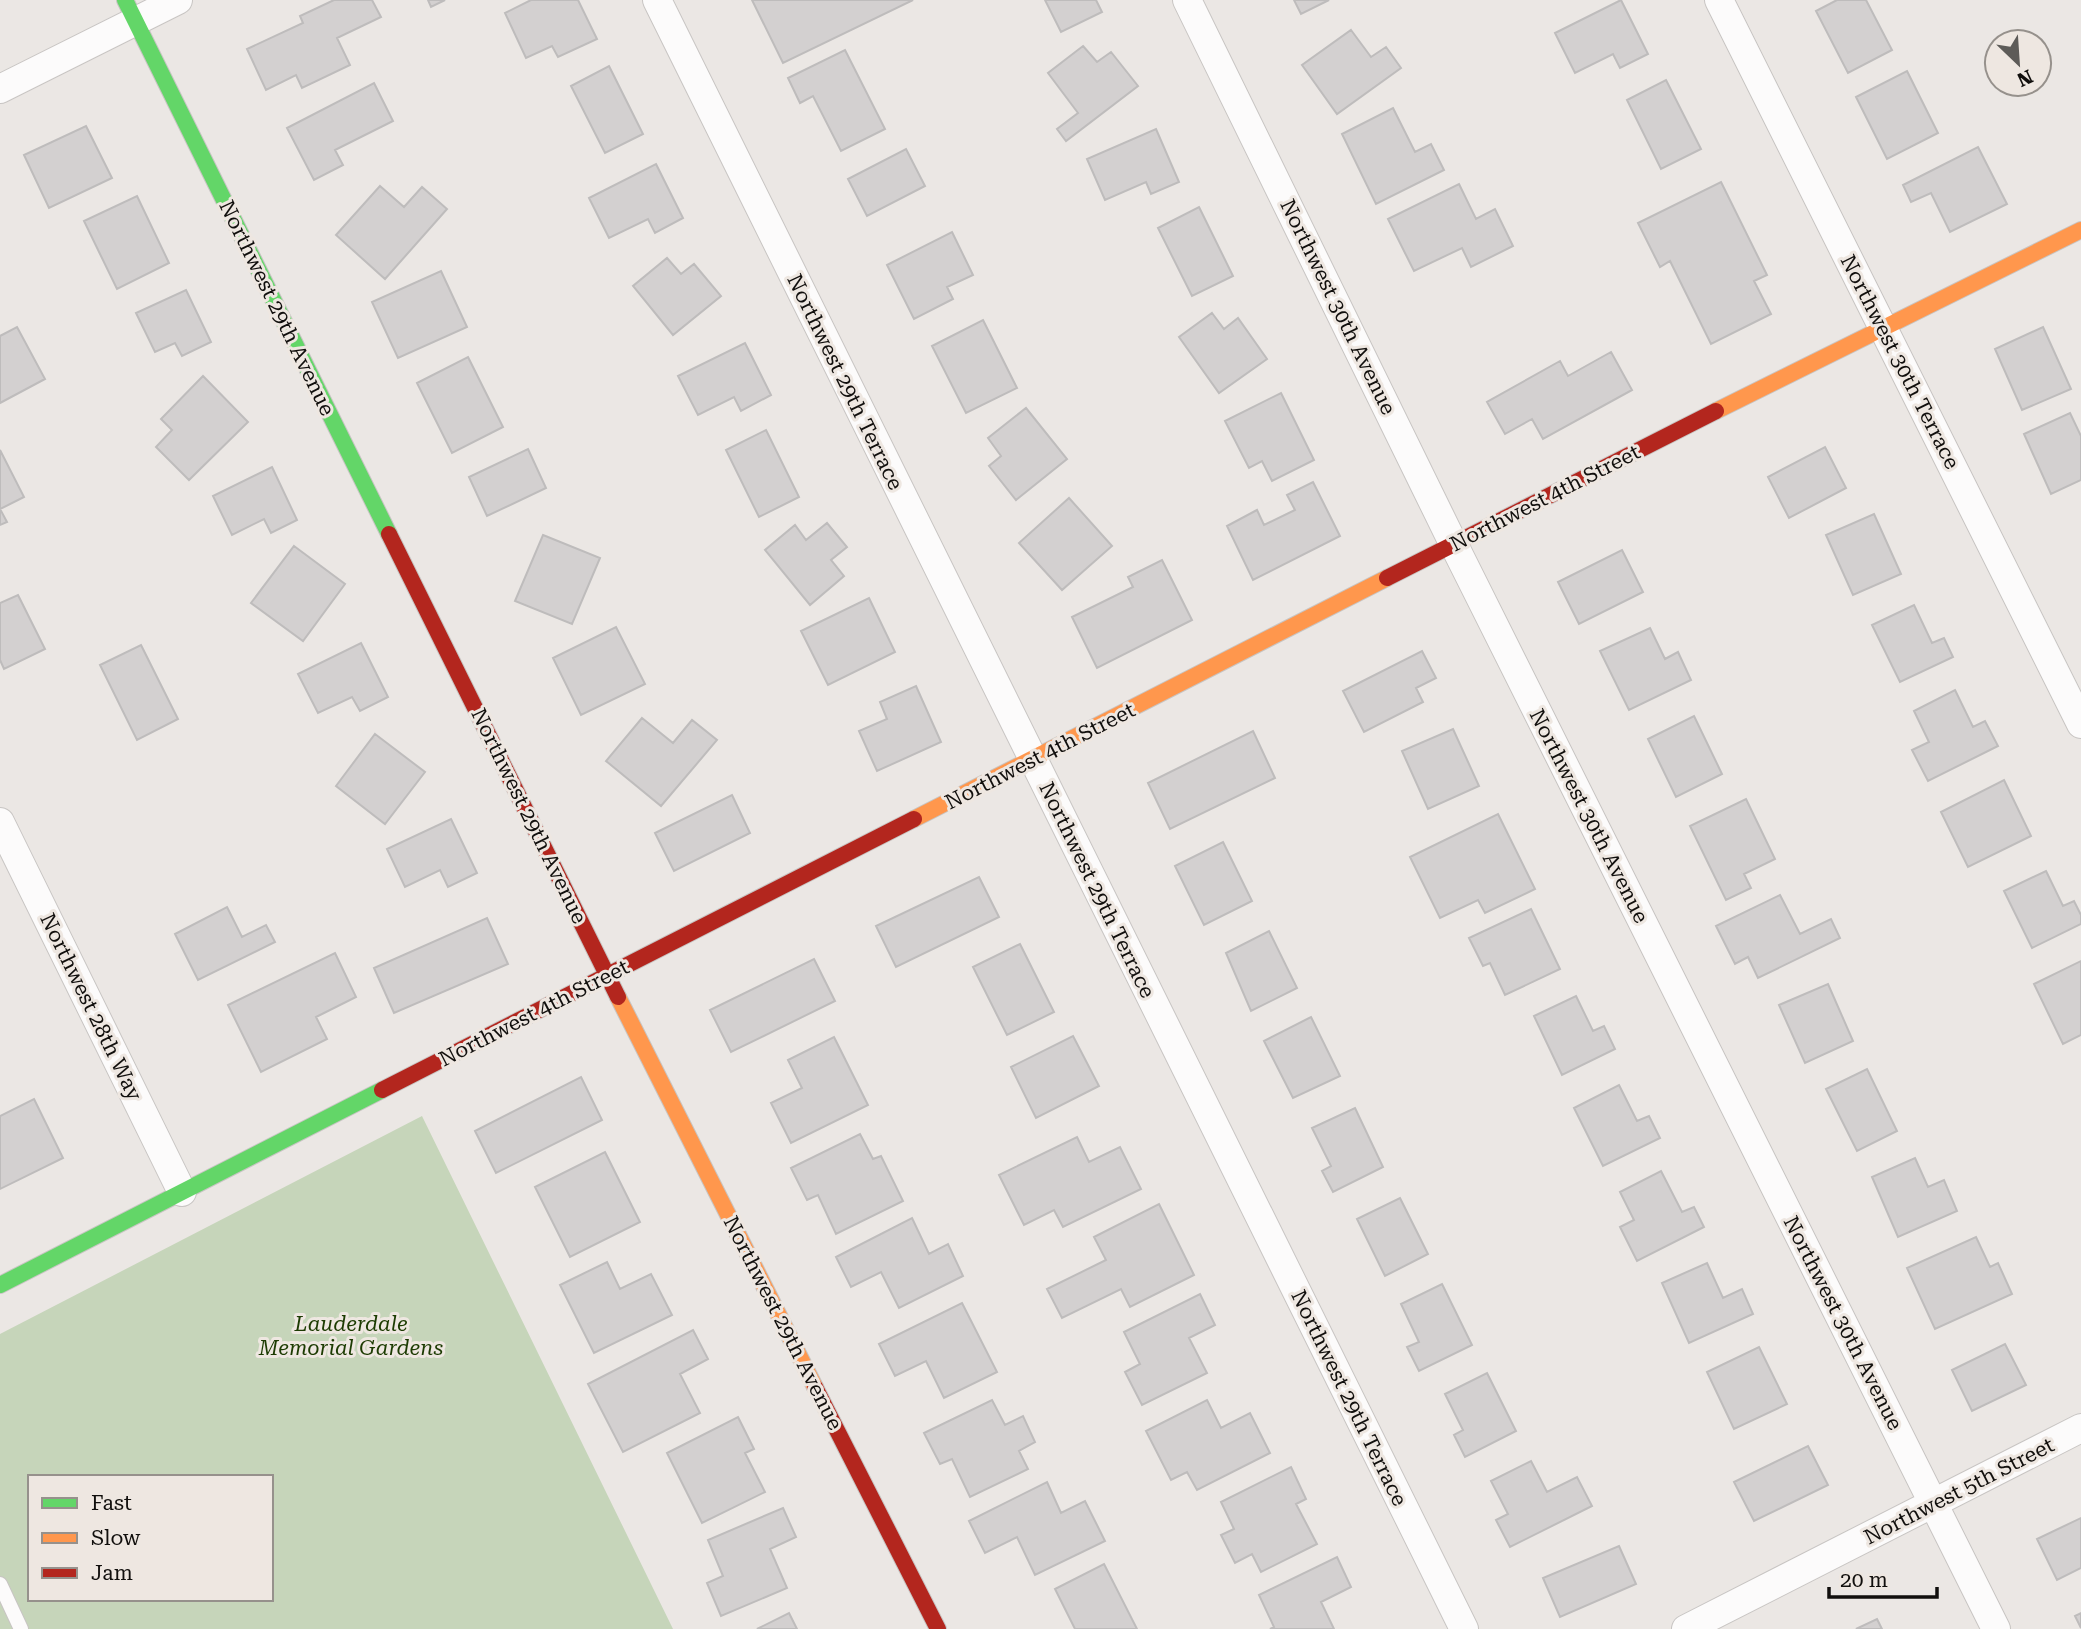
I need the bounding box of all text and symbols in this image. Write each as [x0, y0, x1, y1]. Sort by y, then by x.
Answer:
north arrow [1983, 28, 2053, 98]
text: N [2013, 64, 2036, 92]
street label: Northwest 30th Avenue [1275, 195, 1401, 419]
street label: Northwest 29th Avenue [214, 196, 340, 420]
street label: Northwest 30th Terrace [1835, 251, 1965, 473]
street label: Northwest 29th Terrace [782, 270, 908, 494]
street label: Northwest 4th Street [1446, 440, 1644, 556]
street label: Northwest 4th Street [941, 698, 1139, 814]
street label: Northwest 29th Avenue [466, 704, 592, 928]
street label: Northwest 30th Avenue [1525, 705, 1653, 927]
street label: Northwest 29th Terrace [1034, 778, 1160, 1002]
street label: Northwest 28th Way [35, 910, 147, 1105]
street label: Northwest 4th Street [435, 955, 633, 1071]
street label: Northwest 29th Avenue [719, 1212, 847, 1434]
street label: Northwest 30th Avenue [1779, 1212, 1907, 1434]
street label: Northwest 29th Terrace [1286, 1286, 1412, 1510]
park label: Lauderdale Memorial Gardens [258, 1312, 444, 1360]
street label: Northwest 5th Street [1860, 1433, 2058, 1549]
legend [28, 1475, 273, 1601]
text: Fast [91, 1491, 132, 1515]
text: Slow [91, 1526, 141, 1550]
scale bar [1829, 1556, 1938, 1600]
text: Jam [91, 1561, 133, 1585]
text: 20 m [1840, 1568, 1888, 1592]

